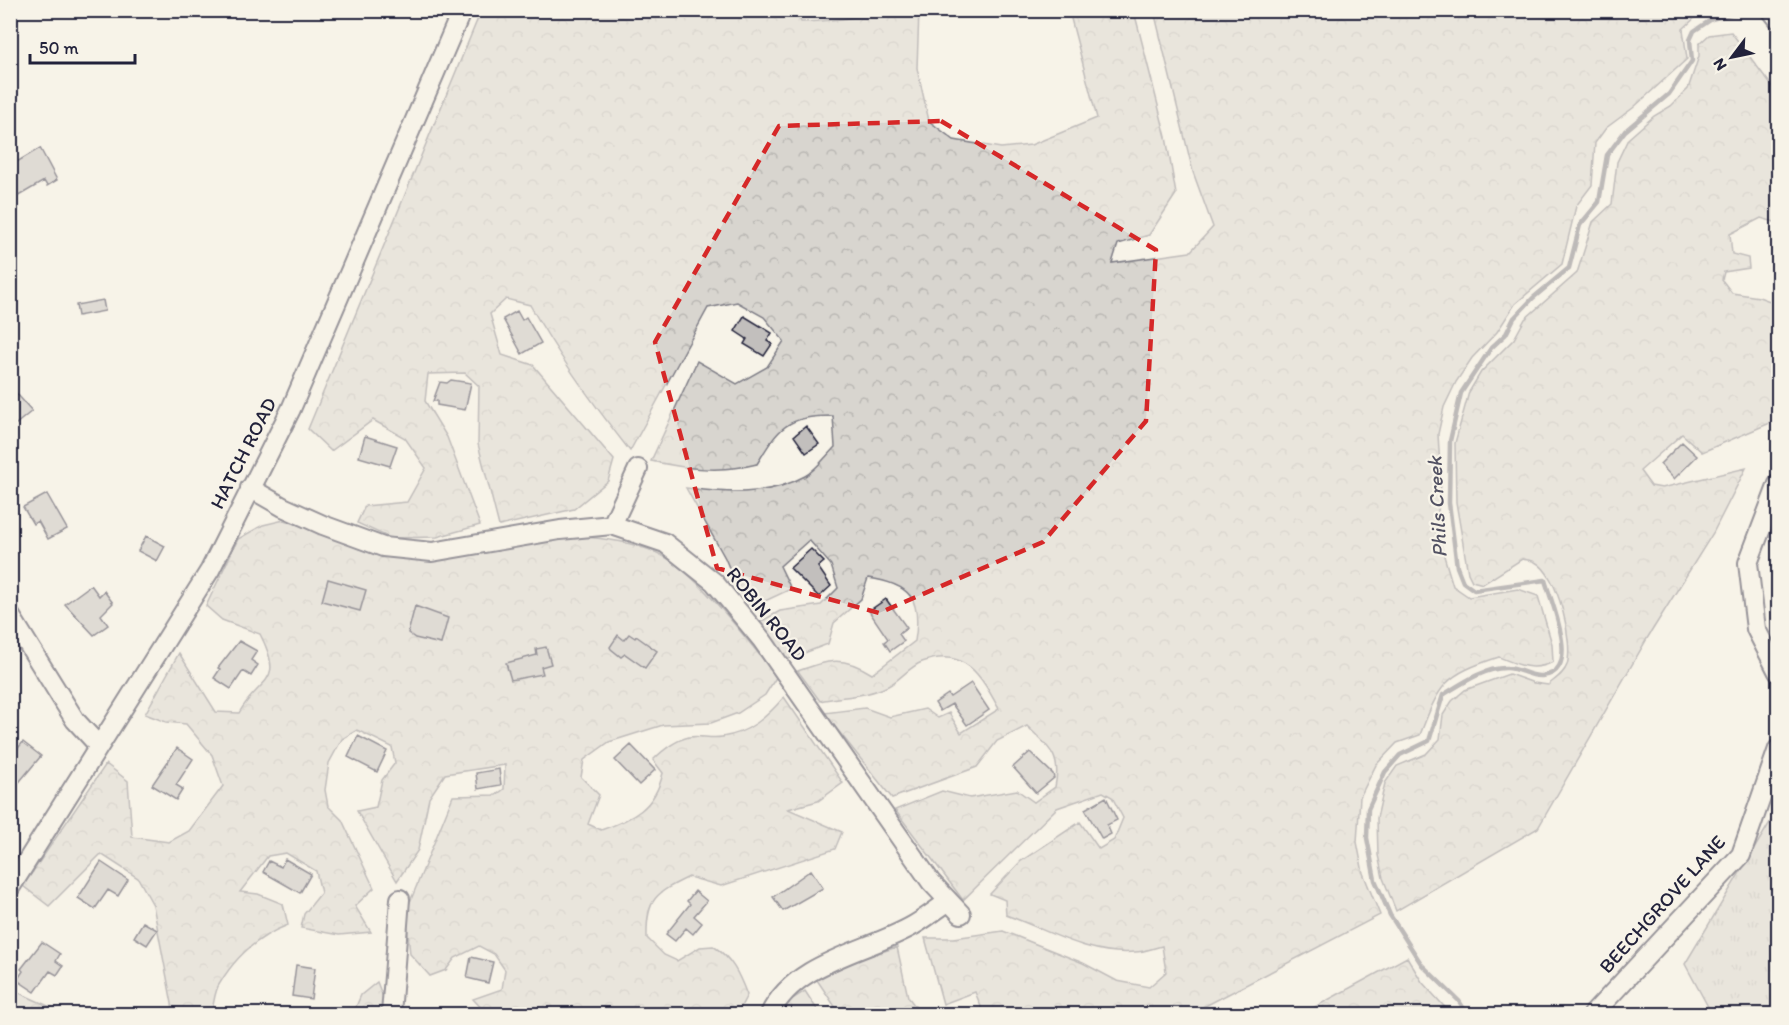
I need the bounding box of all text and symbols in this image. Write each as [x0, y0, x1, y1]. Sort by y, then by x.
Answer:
scale bar [30, 27, 135, 65]
north arrow [1702, 27, 1762, 87]
text: 50 m [39, 37, 79, 59]
text: N [1709, 55, 1731, 74]
street label: HATCH ROAD [205, 393, 281, 513]
water label: Phils Creek [1421, 454, 1452, 558]
street label: ROBIN ROAD [722, 562, 812, 666]
street label: BEECHGROVE LANE [1594, 830, 1730, 978]

